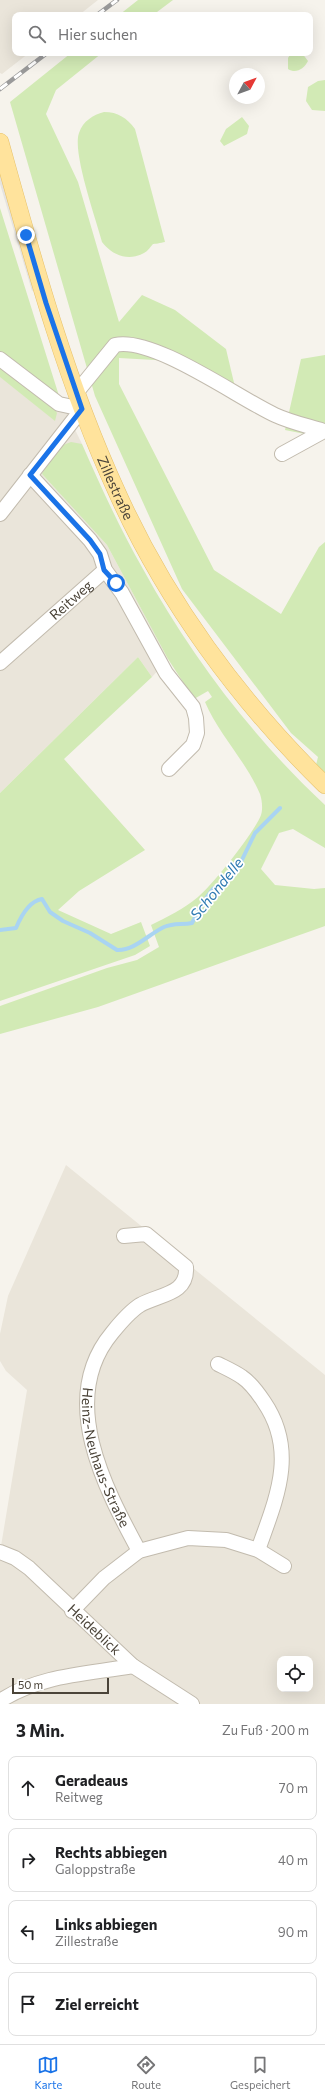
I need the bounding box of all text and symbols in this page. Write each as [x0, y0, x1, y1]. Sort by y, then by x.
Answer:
search box [12, 12, 313, 56]
icon: search [26, 23, 48, 45]
text: Hier suchen [58, 25, 138, 43]
north arrow [229, 68, 265, 104]
route end [17, 226, 35, 244]
street label: Zillestraße [94, 453, 138, 522]
route start [107, 574, 125, 592]
street label: Reitweg [46, 576, 96, 623]
water label: Schondelle [186, 854, 247, 923]
street label: Heinz-Neuhaus-Straße [79, 1387, 134, 1530]
street label: Heideblick [64, 1600, 125, 1659]
map controls [277, 1656, 313, 1692]
button: locate [277, 1656, 313, 1692]
scale bar [12, 1676, 109, 1695]
text: 50 m [18, 1678, 43, 1691]
text: 3 Min. [16, 1720, 65, 1741]
text: Zu Fuß · 200 m [222, 1722, 309, 1738]
text: Geradeaus [55, 1771, 128, 1789]
icon: ahead [17, 1777, 39, 1799]
text: 70 m [279, 1780, 308, 1796]
text: Reitweg [55, 1789, 103, 1805]
text: Rechts abbiegen [55, 1843, 167, 1861]
icon: right [17, 1849, 39, 1871]
text: 40 m [278, 1852, 308, 1868]
text: Galoppstraße [55, 1861, 135, 1877]
text: Links abbiegen [55, 1915, 157, 1933]
icon: left [17, 1921, 39, 1943]
text: 90 m [278, 1924, 308, 1940]
text: Zillestraße [55, 1933, 118, 1949]
icon: arrive [17, 1993, 39, 2015]
text: Ziel erreicht [55, 1995, 139, 2013]
tab: Karte [34, 2054, 62, 2091]
tab: Route [131, 2054, 161, 2091]
tab: Gespeichert [230, 2054, 291, 2091]

